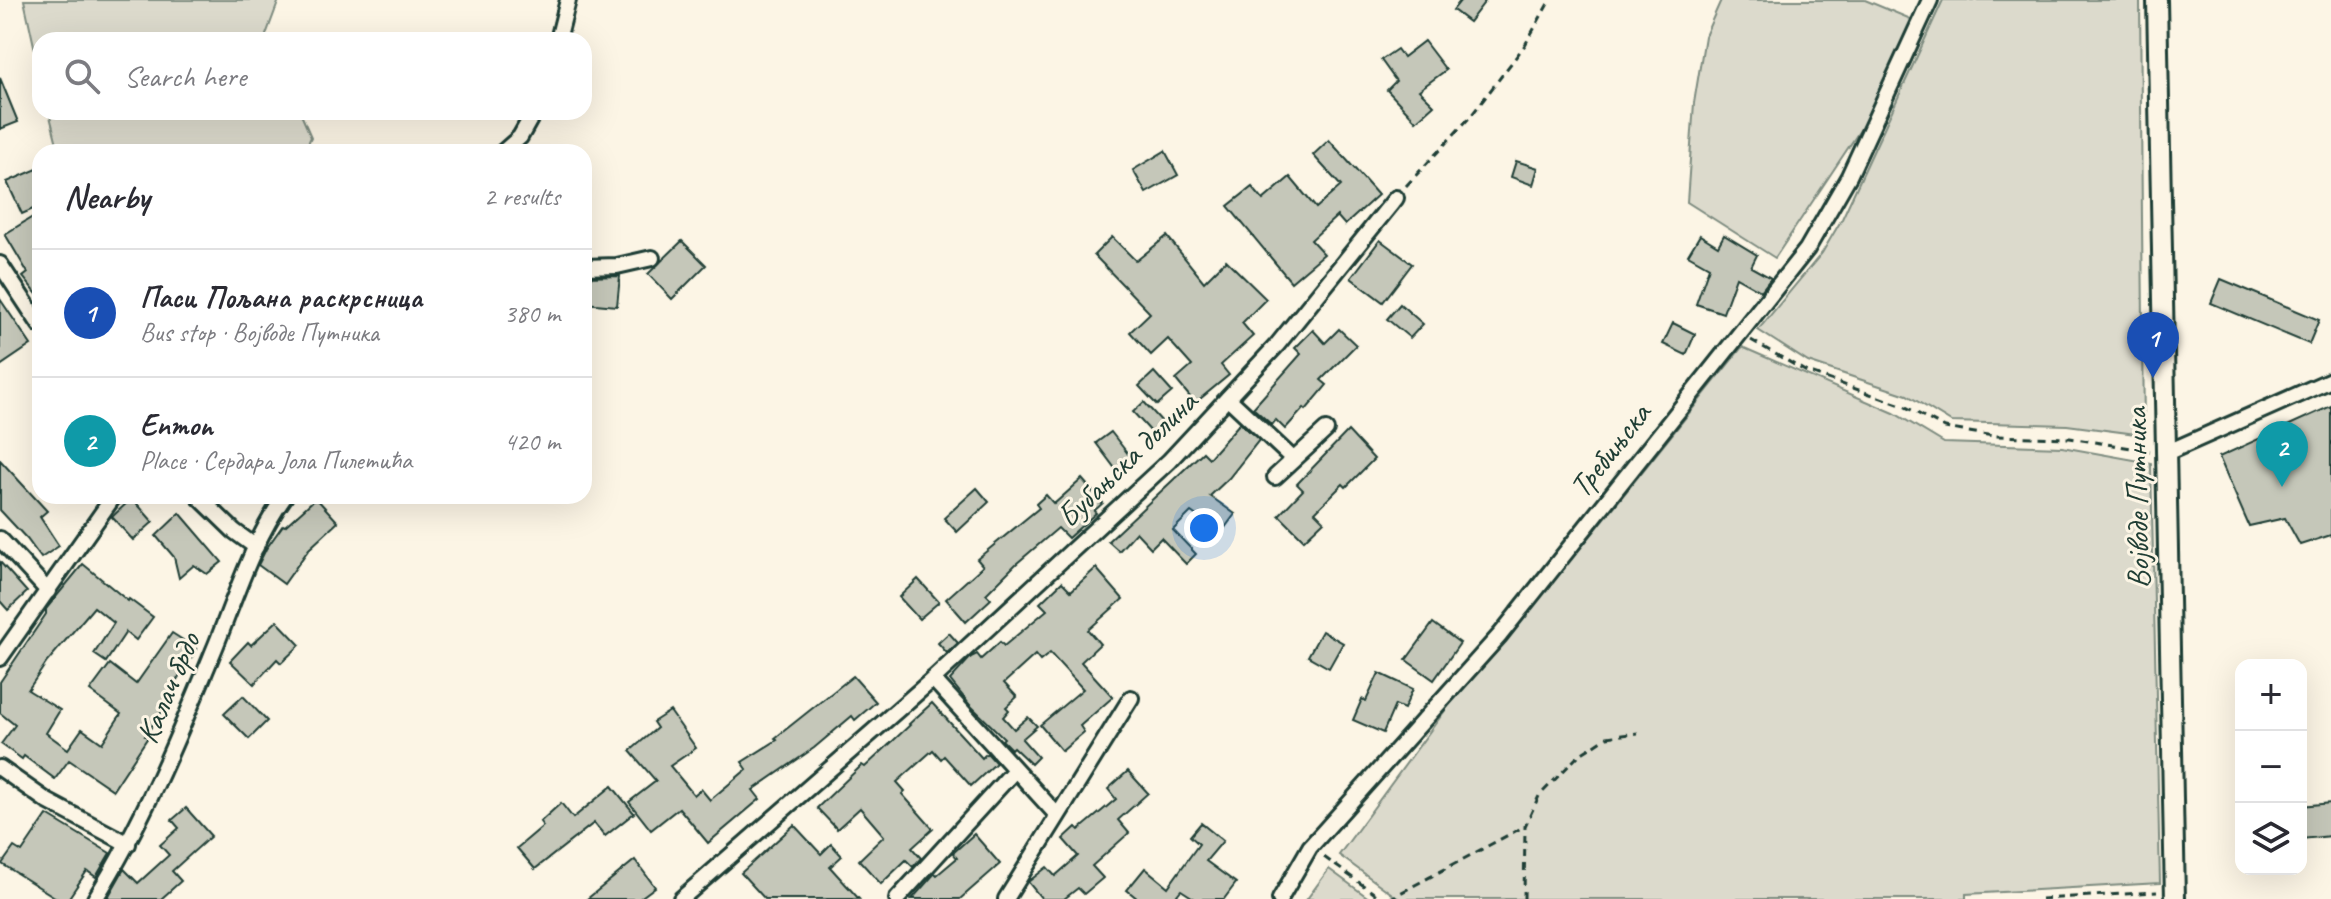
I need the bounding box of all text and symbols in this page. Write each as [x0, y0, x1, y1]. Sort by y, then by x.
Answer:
search box [32, 32, 592, 120]
icon: search [60, 54, 104, 98]
text: Search here [124, 57, 246, 95]
text: Nearby [64, 175, 150, 218]
text: 2 results [484, 180, 560, 213]
text: Паси Пољана раскрсница [140, 278, 422, 316]
text: 1 [84, 297, 96, 330]
text: 380 m [504, 297, 560, 330]
pin: 1 [2127, 312, 2179, 378]
text: Bus stop · Војводе Путника [140, 316, 379, 349]
street label: Бубањска долина [1048, 380, 1208, 536]
street label: Требињска [1560, 393, 1661, 506]
street label: Војводе Путника [2115, 405, 2159, 589]
text: Enmon [140, 406, 213, 444]
pin: 2 [2256, 421, 2308, 487]
text: 2 [84, 425, 96, 458]
text: 420 m [504, 425, 560, 458]
text: Place · Сердара Јола Пилетића [140, 444, 412, 477]
your location [1184, 508, 1224, 548]
street label: Калач брдо [126, 625, 210, 749]
map controls [2235, 659, 2307, 875]
button: + [2235, 659, 2307, 731]
button: − [2235, 731, 2307, 803]
button: layers [2235, 803, 2307, 875]

